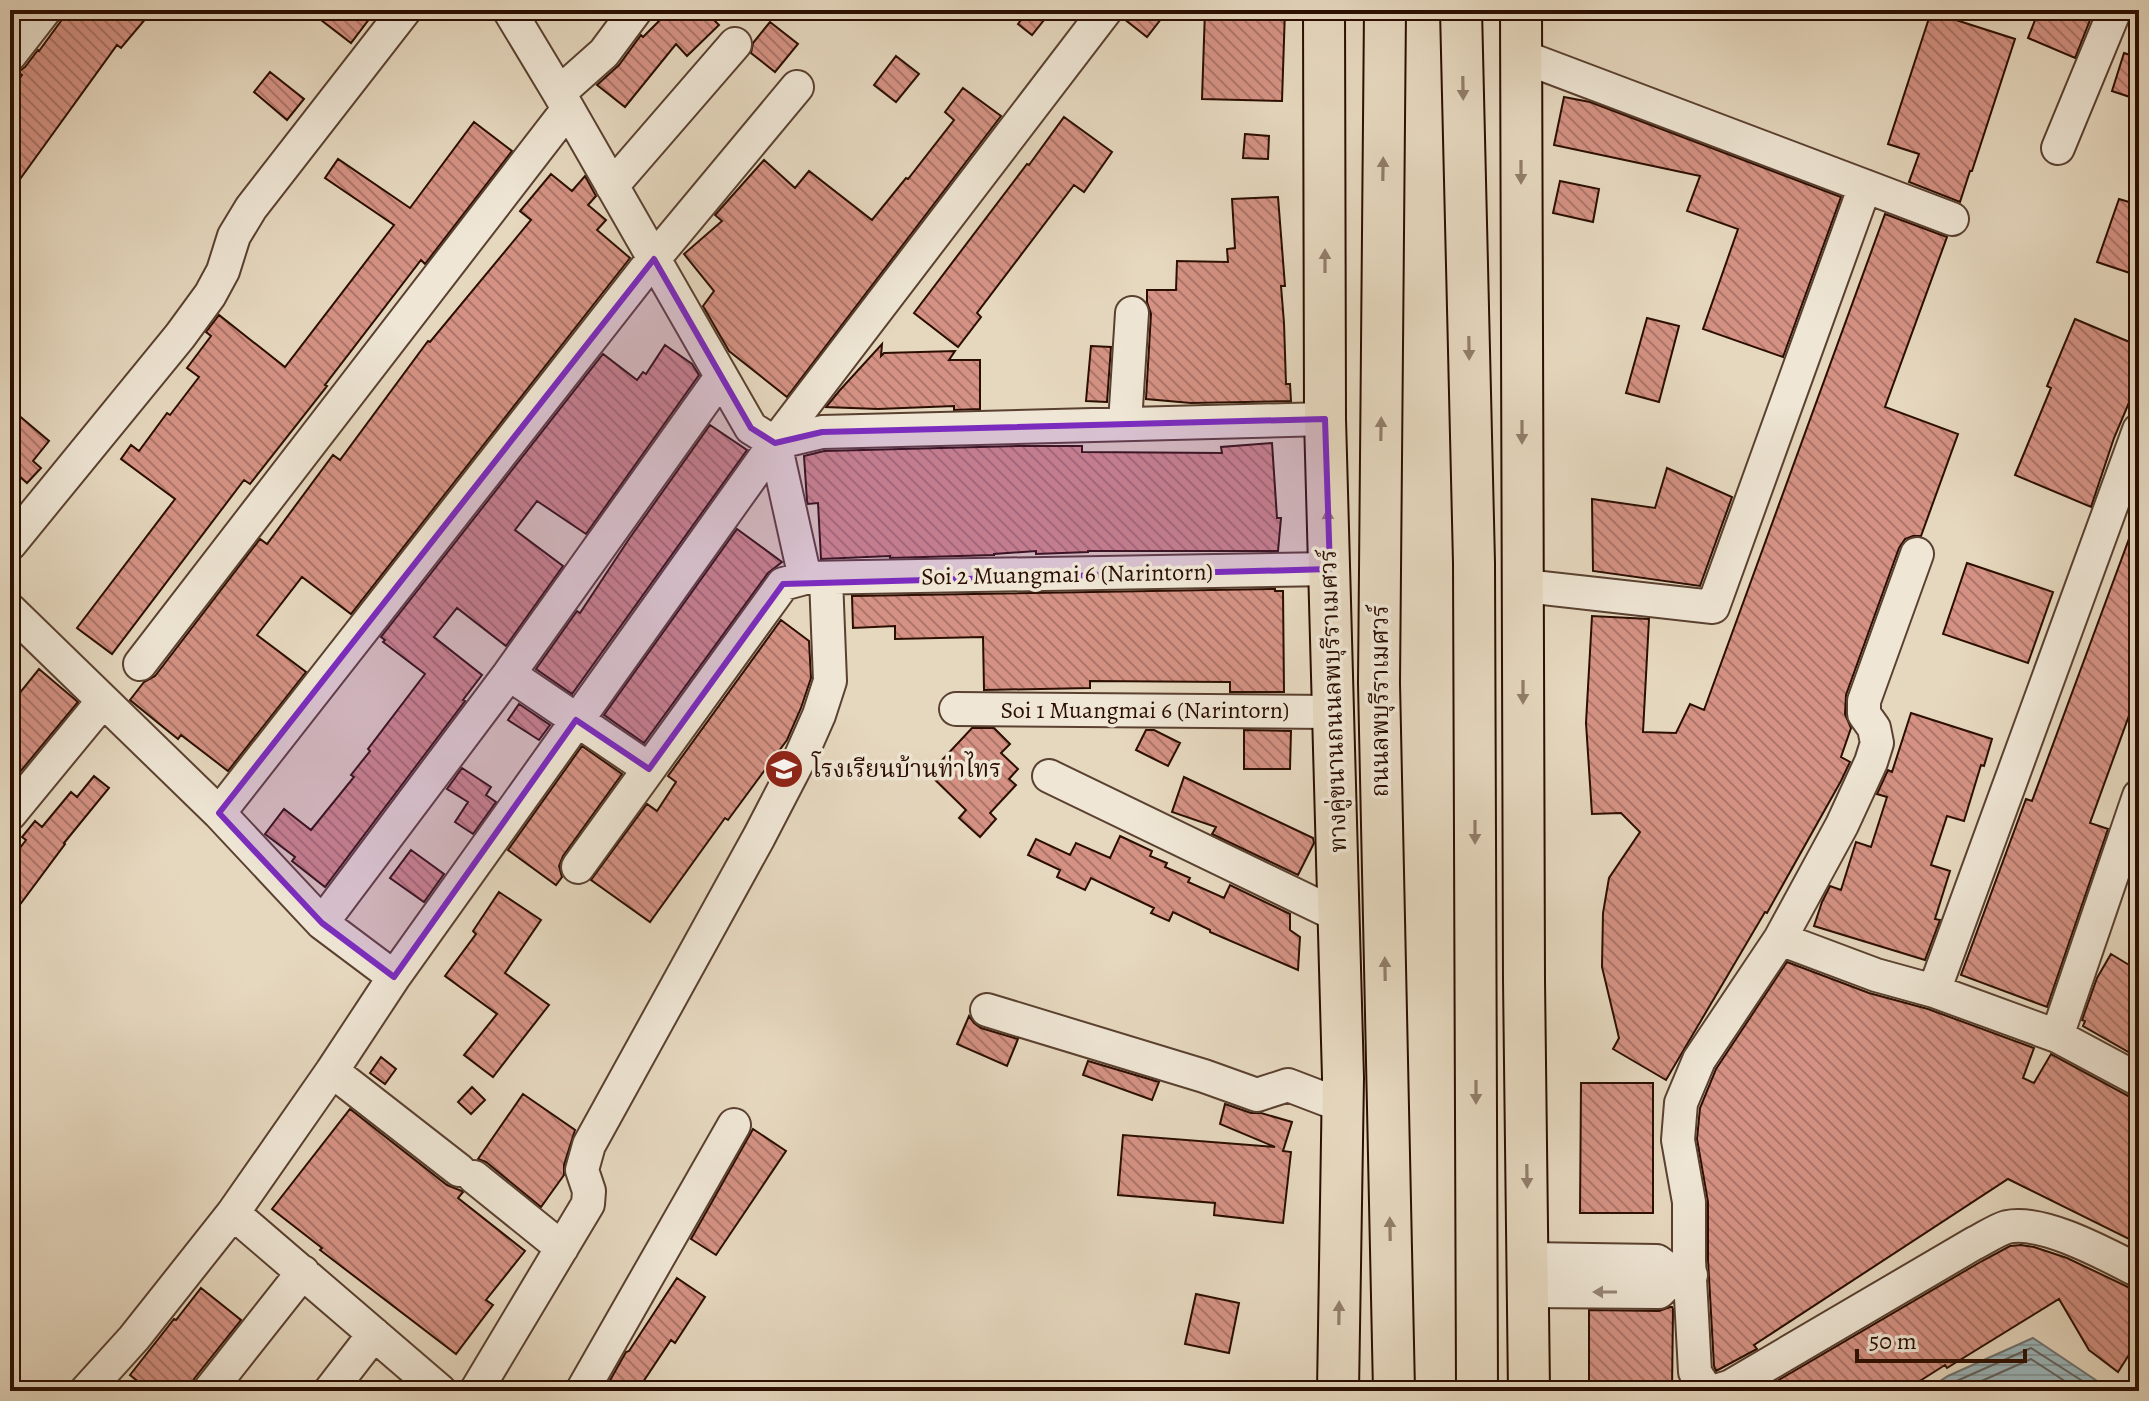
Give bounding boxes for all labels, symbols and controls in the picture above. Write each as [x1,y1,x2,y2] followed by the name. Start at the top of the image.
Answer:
[1457,76,1469,101] one-way arrow
[1377,156,1389,181] one-way arrow
[1515,160,1527,185] one-way arrow
[1319,248,1331,273] one-way arrow
[1463,336,1475,361] one-way arrow
[1375,416,1387,441] one-way arrow
[1516,420,1528,445] one-way arrow
[1322,508,1335,533] one-way arrow
[1312,549,1354,853] street label: ทางคู่ขนานถนนลพบุรีราเมศวร์
[921,555,1213,593] street label: Soi 2 Muangmai 6 (Narintorn)
[1364,604,1396,797] street label: ถนนลพบุรีราเมศวร์
[1517,680,1529,705] one-way arrow
[1001,694,1289,726] street label: Soi 1 Muangmai 6 (Narintorn)
[763,748,805,790] school or university icon: โรงเรียนบ้านท่าไทร
[811,751,1001,785] place label: โรงเรียนบ้านท่าไทร
[1469,820,1481,845] one-way arrow
[1379,956,1391,981] one-way arrow
[1470,1080,1482,1105] one-way arrow
[1521,1164,1533,1189] one-way arrow
[1384,1216,1397,1241] one-way arrow
[1592,1286,1617,1298] one-way arrow
[1333,1300,1346,1325] one-way arrow
[1857,1313,2025,1363] scale bar
[1869,1325,1917,1357] text: 50 m

